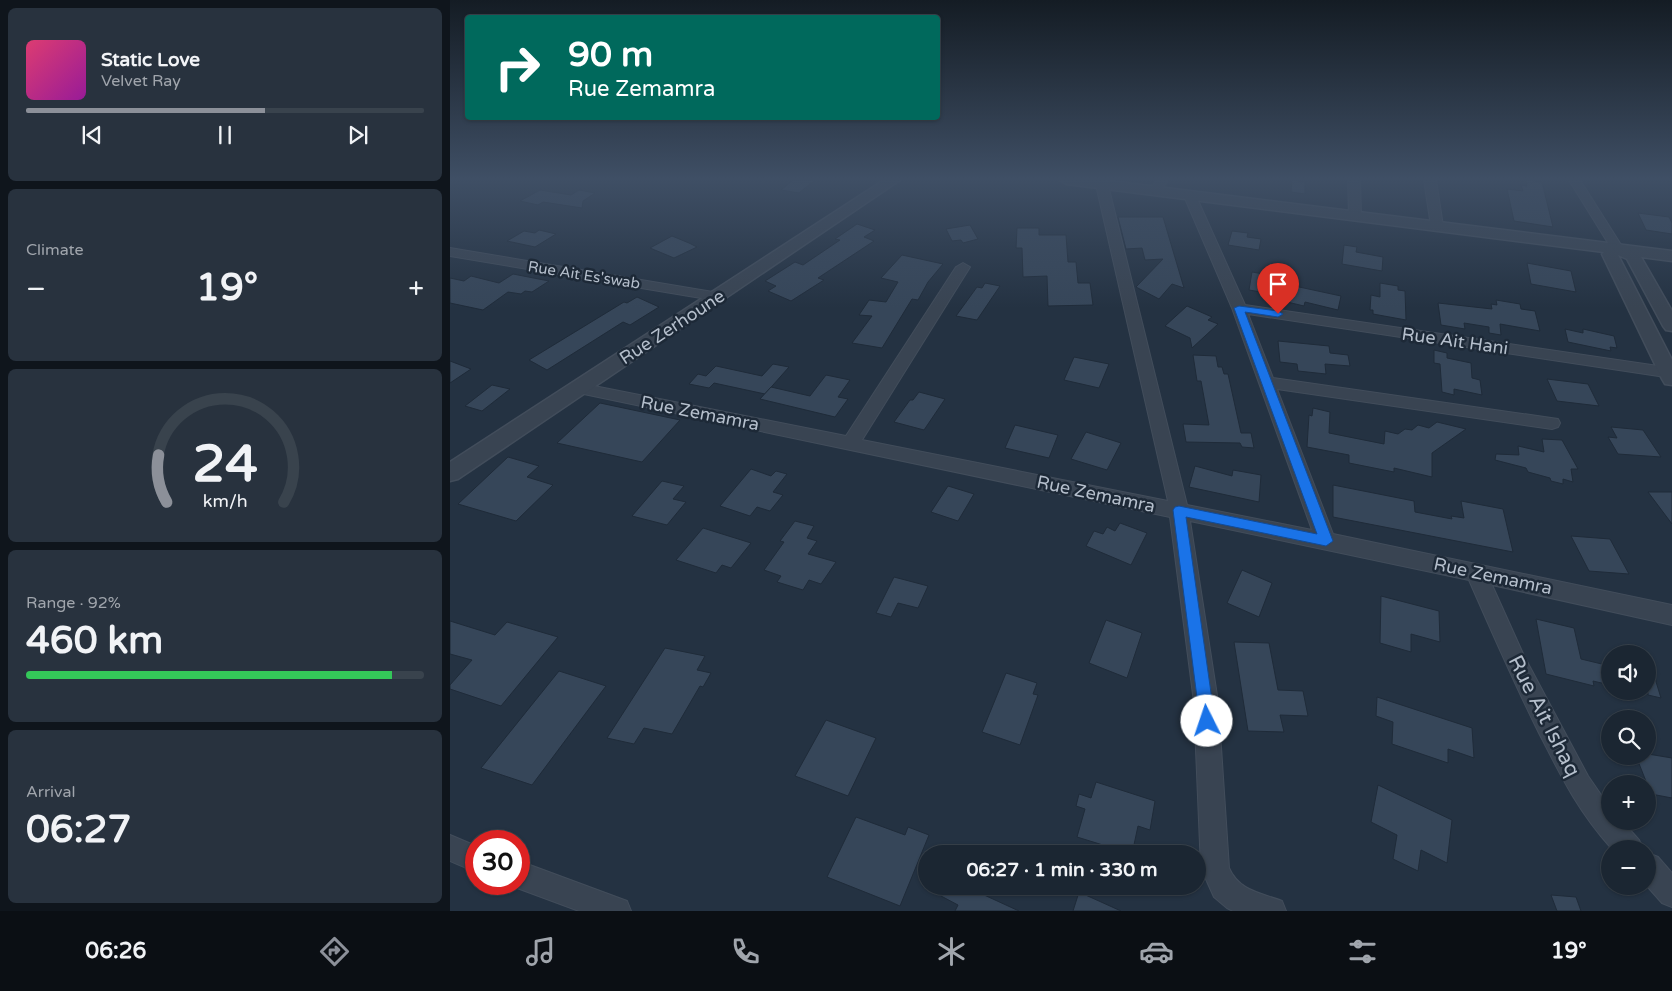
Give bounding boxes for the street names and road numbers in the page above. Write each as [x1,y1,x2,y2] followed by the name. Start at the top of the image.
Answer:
[527,257,641,293] street label: Rue Ait Es'swab
[615,285,729,369] street label: Rue Zerhoune
[1400,323,1510,359] street label: Rue Ait Hani
[639,391,761,435] street label: Rue Zemamra
[1035,471,1157,517] street label: Rue Zemamra
[1432,553,1554,599] street label: Rue Zemamra
[1503,651,1585,781] street label: Rue Ait Ishaq

